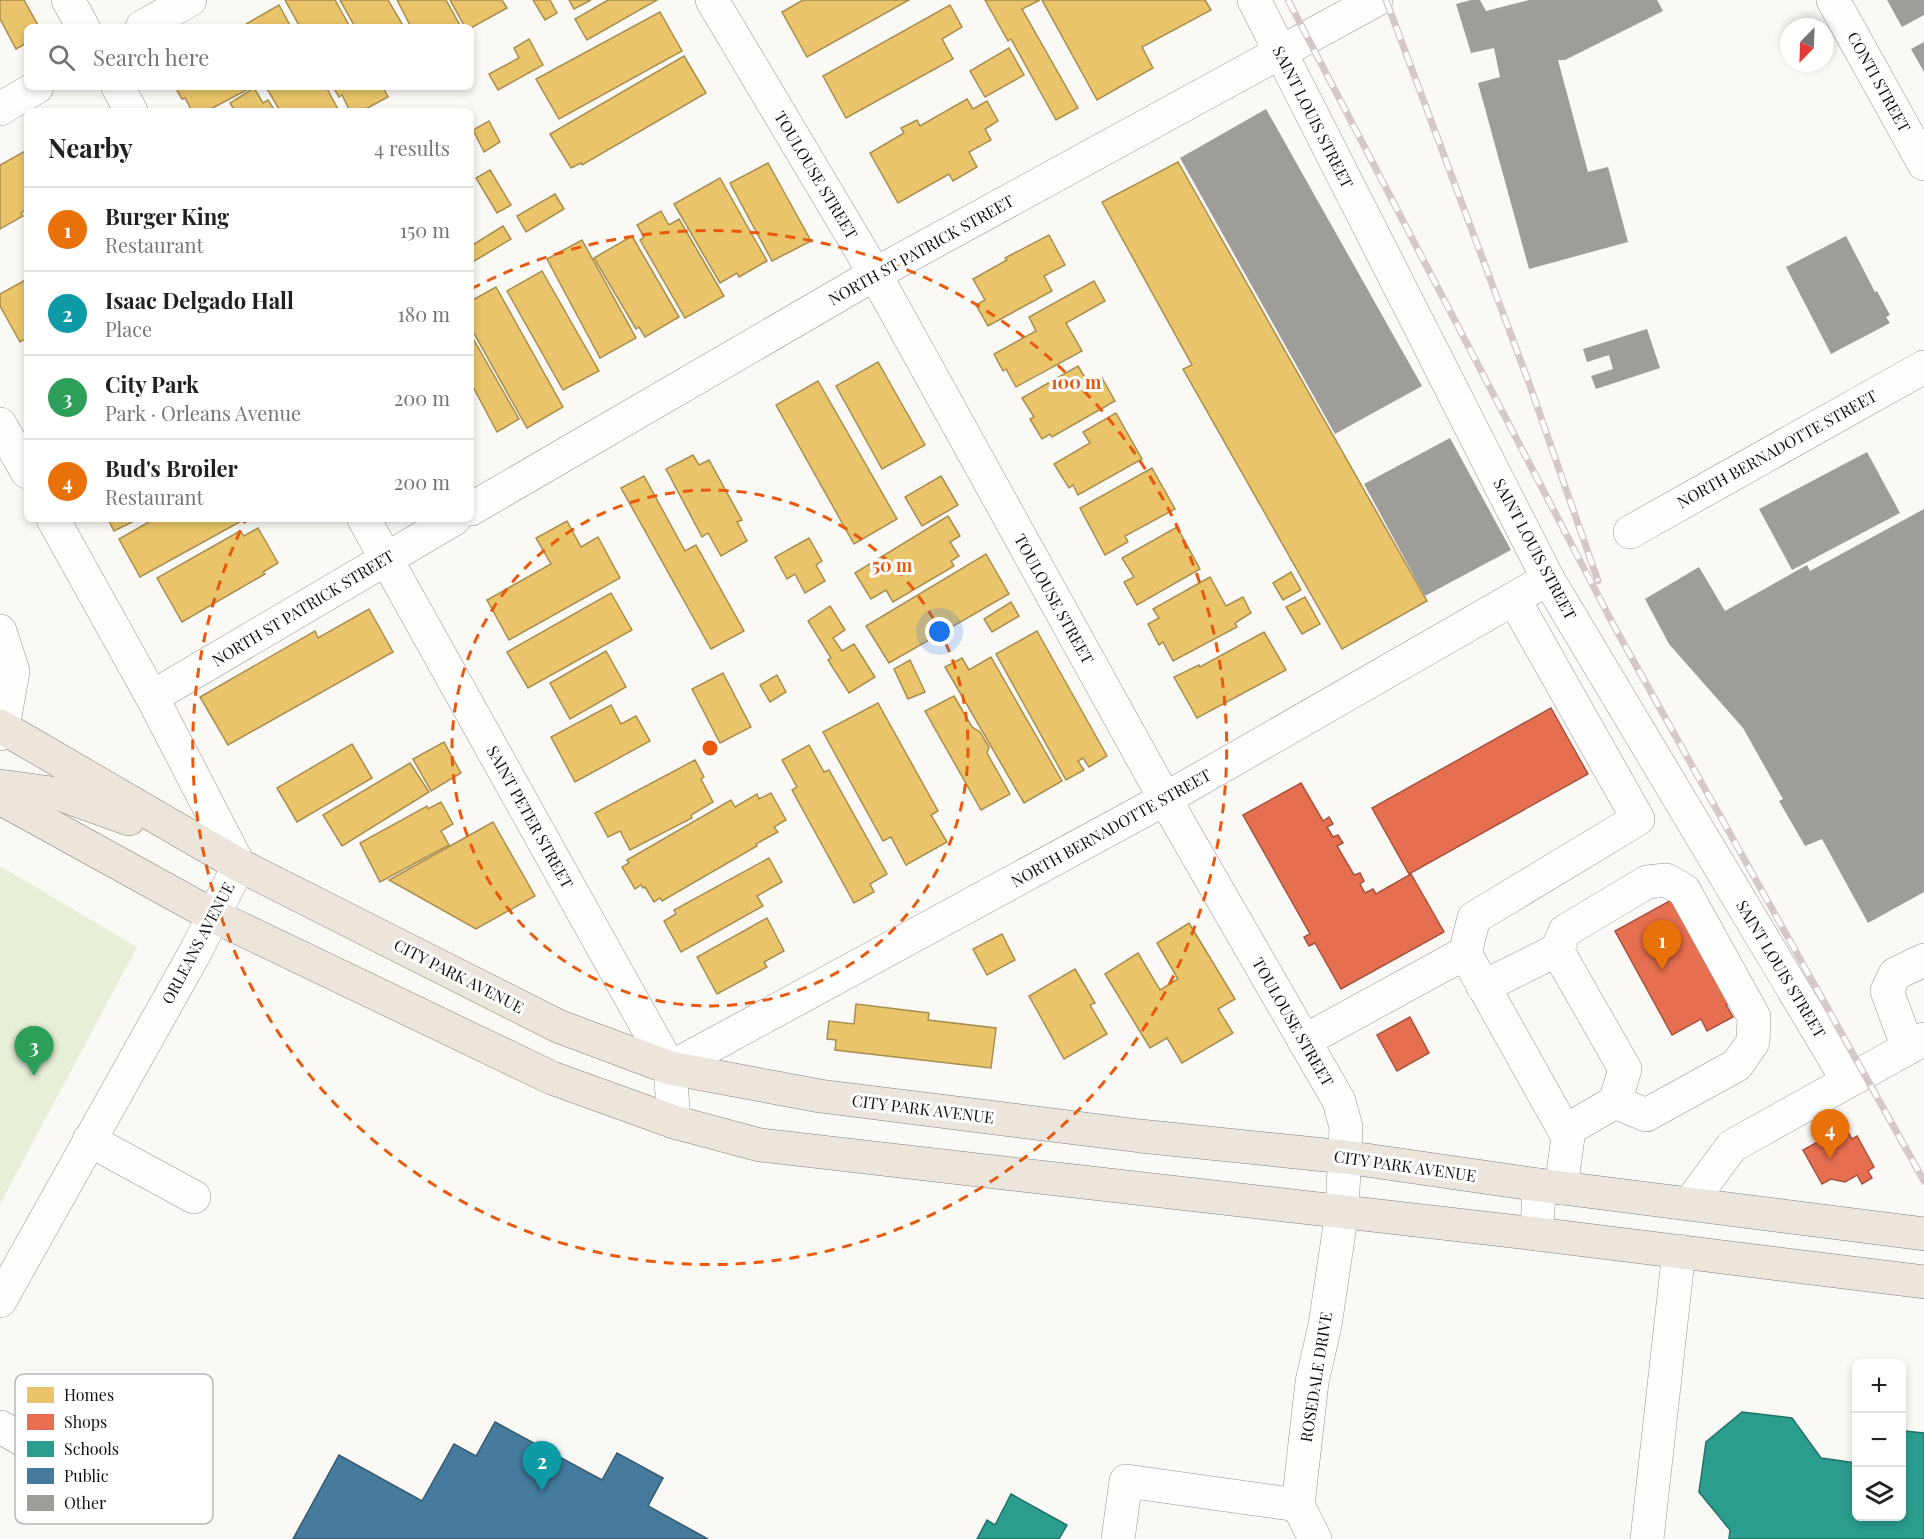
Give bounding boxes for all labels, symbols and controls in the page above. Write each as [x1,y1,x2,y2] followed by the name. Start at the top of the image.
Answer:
[1780,18,1834,72] north arrow
[24,24,474,90] search box
[1843,28,1916,136] street label: CONTI STREET
[45,41,78,74] icon: search
[93,42,209,72] text: Search here
[1268,42,1358,192] street label: SAINT LOUIS STREET
[770,107,863,243] street label: TOULOUSE STREET
[48,130,133,165] text: Nearby
[374,134,450,161] text: 4 results
[824,190,1017,309] street label: NORTH ST PATRICK STREET
[105,201,229,231] text: Burger King
[64,216,71,243] text: 1
[400,216,450,243] text: 150 m
[105,231,204,258] text: Restaurant
[105,285,294,315] text: Isaac Delgado Hall
[62,300,73,327] text: 2
[397,300,450,327] text: 180 m
[105,315,152,342] text: Place
[105,369,199,399] text: City Park
[1051,370,1102,394] text: 100 m
[63,384,72,411] text: 3
[394,384,450,411] text: 200 m
[1673,385,1881,512] street label: NORTH BERNADOTTE STREET
[105,399,301,426] text: Park · Orleans Avenue
[105,453,238,483] text: Bud's Broiler
[62,468,73,495] text: 4
[394,468,450,495] text: 200 m
[1489,474,1582,623] street label: SAINT LOUIS STREET
[105,483,204,510] text: Restaurant
[1010,530,1099,667] street label: TOULOUSE STREET
[208,545,398,670] street label: NORTH ST PATRICK STREET
[872,553,913,577] text: 50 m
[925,617,954,646] your location
[700,738,720,758] centre of rings
[482,742,578,892] street label: SAINT PETER STREET
[1007,764,1215,891] street label: NORTH BERNADOTTE STREET
[156,878,239,1007] street label: ORLEANS AVENUE
[1732,896,1831,1042] street label: SAINT LOUIS STREET
[1642,920,1682,970] pin: 1
[391,934,528,1017] street label: CITY PARK AVENUE
[1248,954,1339,1090] street label: TOULOUSE STREET
[15,1026,54,1076] pin: 3
[851,1089,995,1128] street label: CITY PARK AVENUE
[1810,1110,1850,1159] pin: 4
[1333,1145,1477,1186] street label: CITY PARK AVENUE
[1295,1310,1336,1444] street label: ROSEDALE DRIVE
[1852,1359,1906,1521] map controls
[1852,1359,1906,1413] button: +
[15,1374,213,1524] legend
[64,1384,114,1405] text: Homes
[64,1411,107,1432] text: Shops
[1852,1413,1906,1467] button: −
[64,1438,119,1459] text: Schools
[522,1442,562,1491] pin: 2
[64,1465,109,1486] text: Public
[1852,1467,1906,1521] button: layers
[64,1492,106,1513] text: Other

